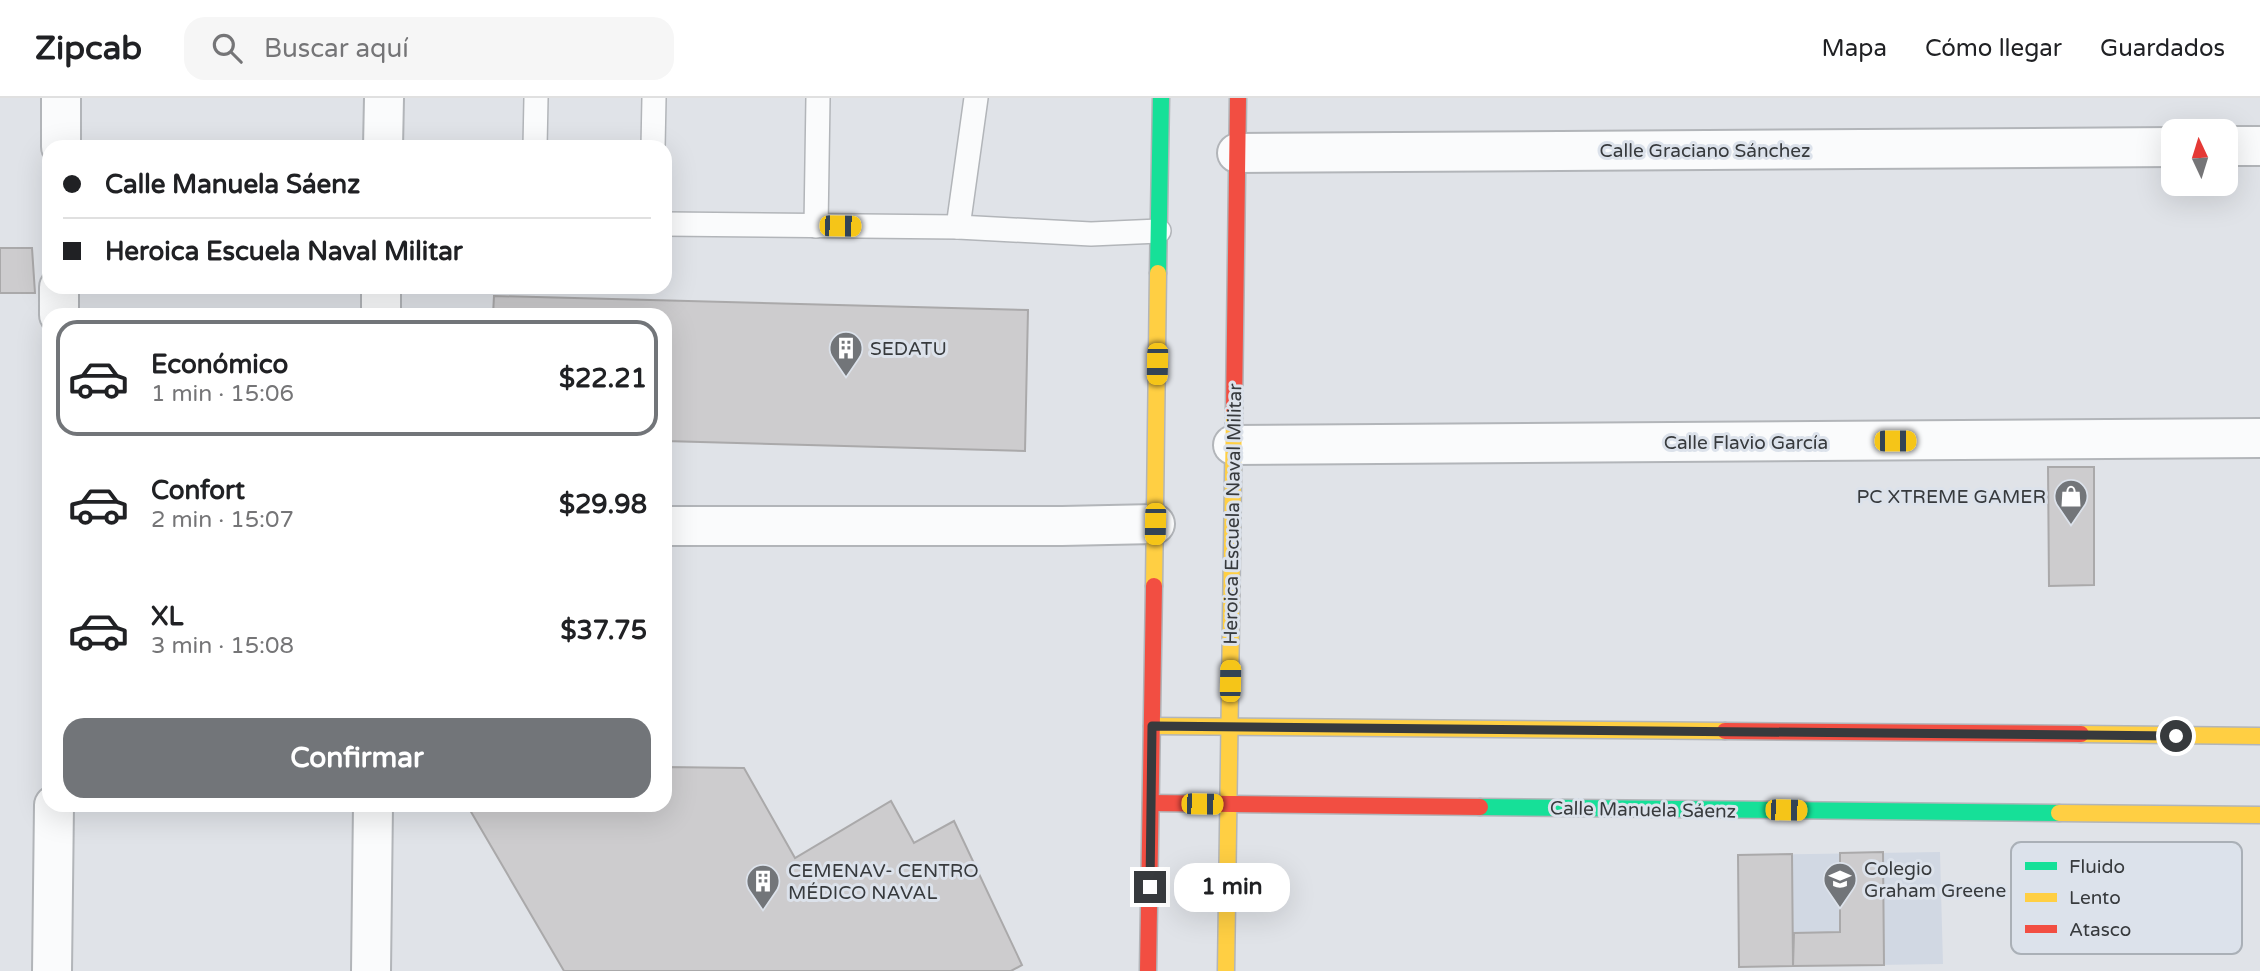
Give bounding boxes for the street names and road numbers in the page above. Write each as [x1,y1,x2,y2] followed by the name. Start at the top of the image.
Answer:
[1600,140,1810,162] street label: Calle Graciano Sánchez
[1220,382,1246,645] street label: Heroica Escuela Naval Militar
[1664,432,1828,454] street label: Calle Flavio García
[1550,797,1736,823] street label: Calle Manuela Sáenz

